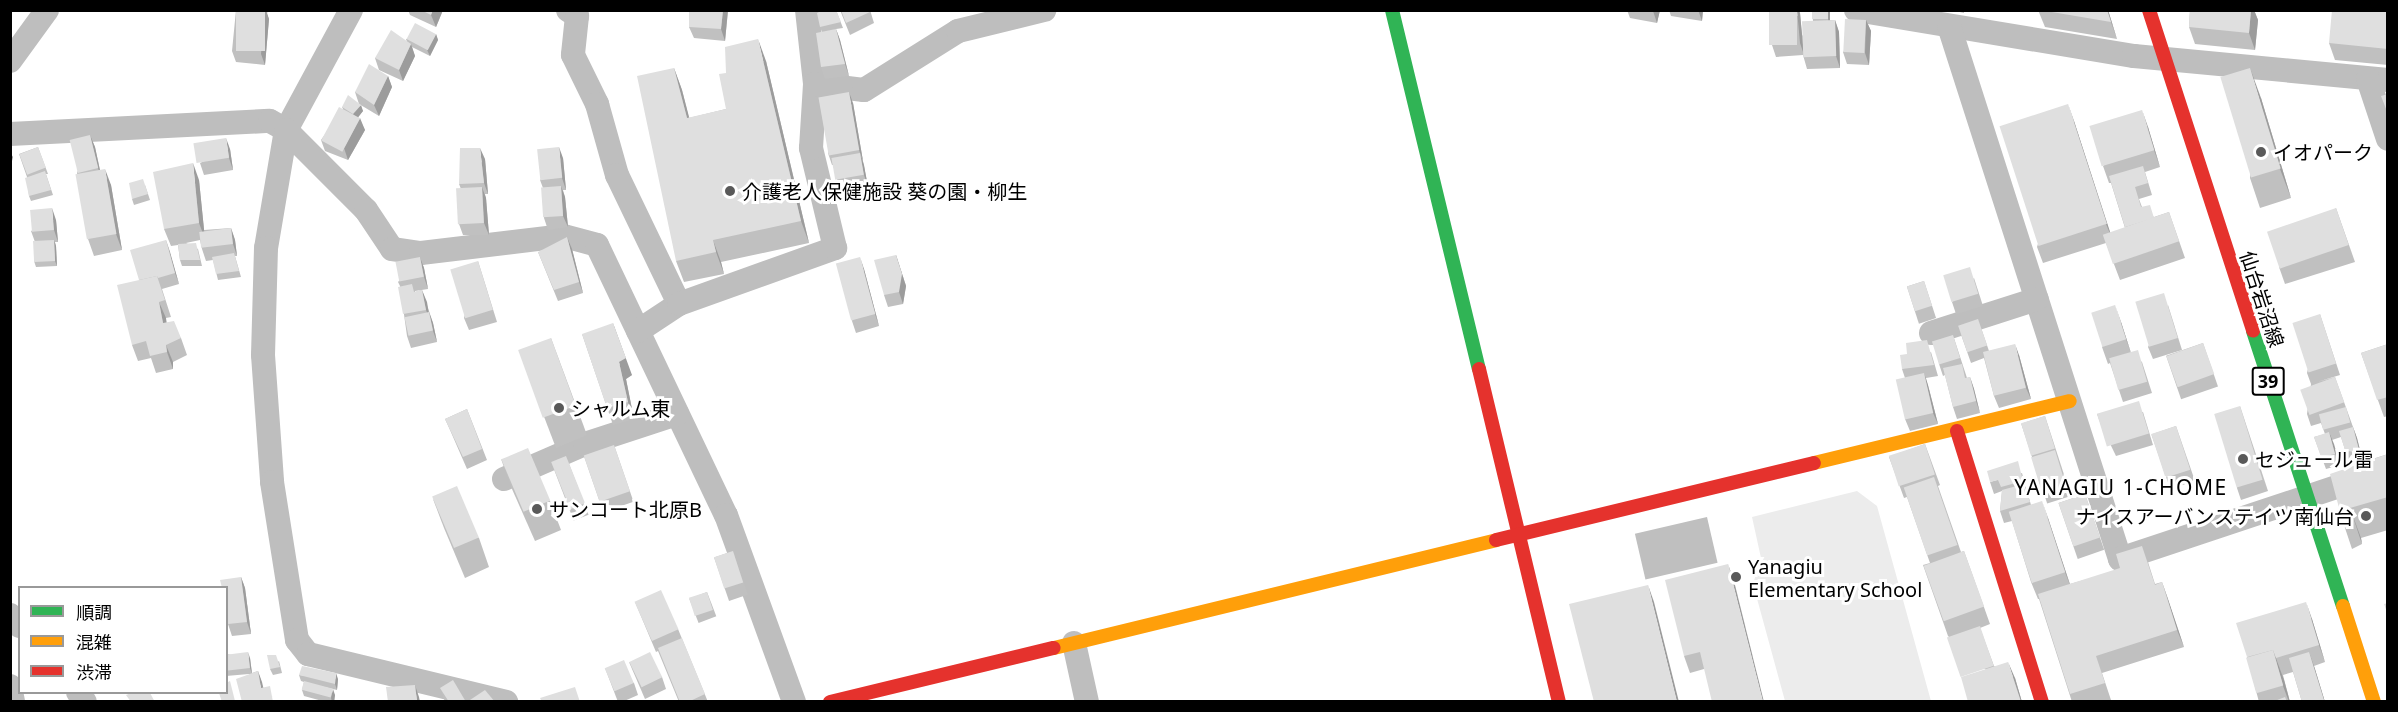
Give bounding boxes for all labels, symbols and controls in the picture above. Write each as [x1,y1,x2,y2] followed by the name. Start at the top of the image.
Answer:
[2273,140,2373,164] place label: イオパーク
[2254,145,2268,159] marker: イオパーク
[742,179,1027,203] place label: 介護老人保健施設 葵の園・柳生
[723,184,737,198] marker: 介護老人保健施設 葵の園・柳生
[2235,248,2289,350] street label: 仙台岩沼線
[2252,366,2284,396] road number: 39
[571,396,671,420] place label: シャルム東
[552,401,566,415] marker: シャルム東
[2255,447,2375,471] place label: セジュール雷
[2236,452,2250,466] marker: セジュール雷
[2014,474,2228,500] district label: YANAGIU 1-CHOME
[549,497,702,521] place label: サンコート北原B
[530,502,544,516] marker: サンコート北原B
[2075,504,2354,528] place label: ナイスアーバンステイツ南仙台
[2359,509,2373,523] marker: ナイスアーバンステイツ南仙台
[1748,554,1922,601] place label: Yanagiu Elementary School
[1729,570,1743,584] marker: Yanagiu Elementary School
[18,586,228,694] legend
[76,600,112,624] text: 順調
[76,630,112,654] text: 混雑
[76,660,112,684] text: 渋滞

